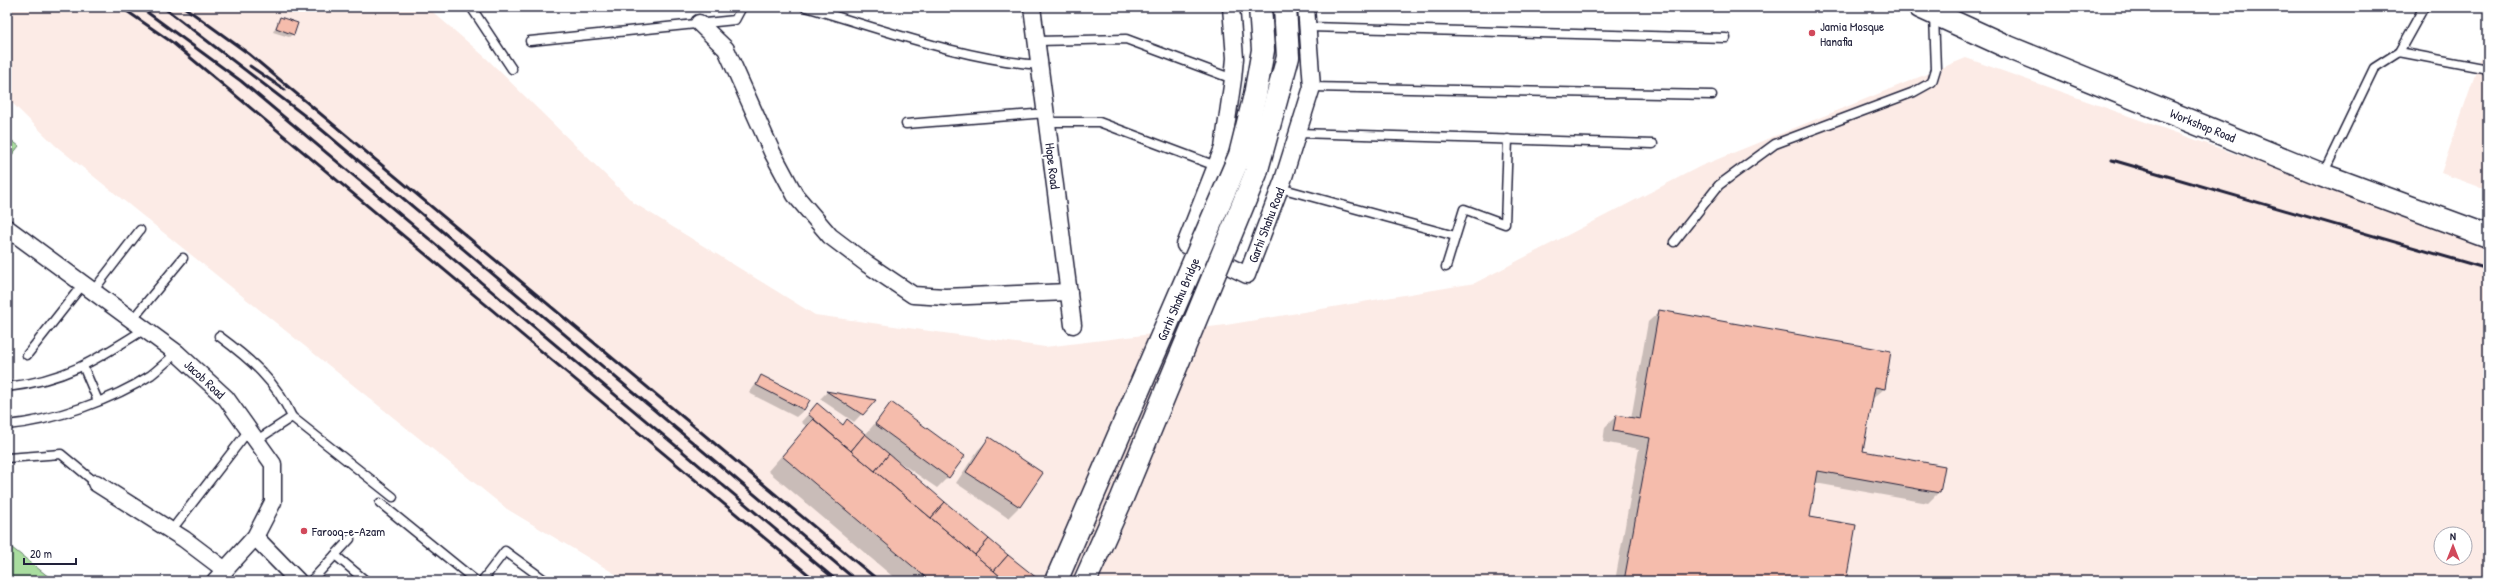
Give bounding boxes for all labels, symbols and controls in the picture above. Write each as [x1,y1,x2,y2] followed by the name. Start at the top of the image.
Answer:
[1820,17,1884,50] place label: Jamia Mosque Hanafia
[1807,28,1817,38] marker: Jamia Mosque Hanafia
[2168,104,2238,146] street label: Workshop Road
[1041,142,1065,190] street label: Hope Road
[1243,185,1289,265] street label: Garhi Shahu Road
[1152,255,1204,343] street label: Garhi Shahu Bridge
[181,355,229,403] street label: Jacob Road
[311,522,385,540] place label: Farooq-e-Azam
[299,526,309,536] marker: Farooq-e-Azam
[2433,526,2473,566] north arrow
[2450,529,2456,543] text: N
[24,540,76,566] scale bar
[30,545,52,562] text: 20 m

